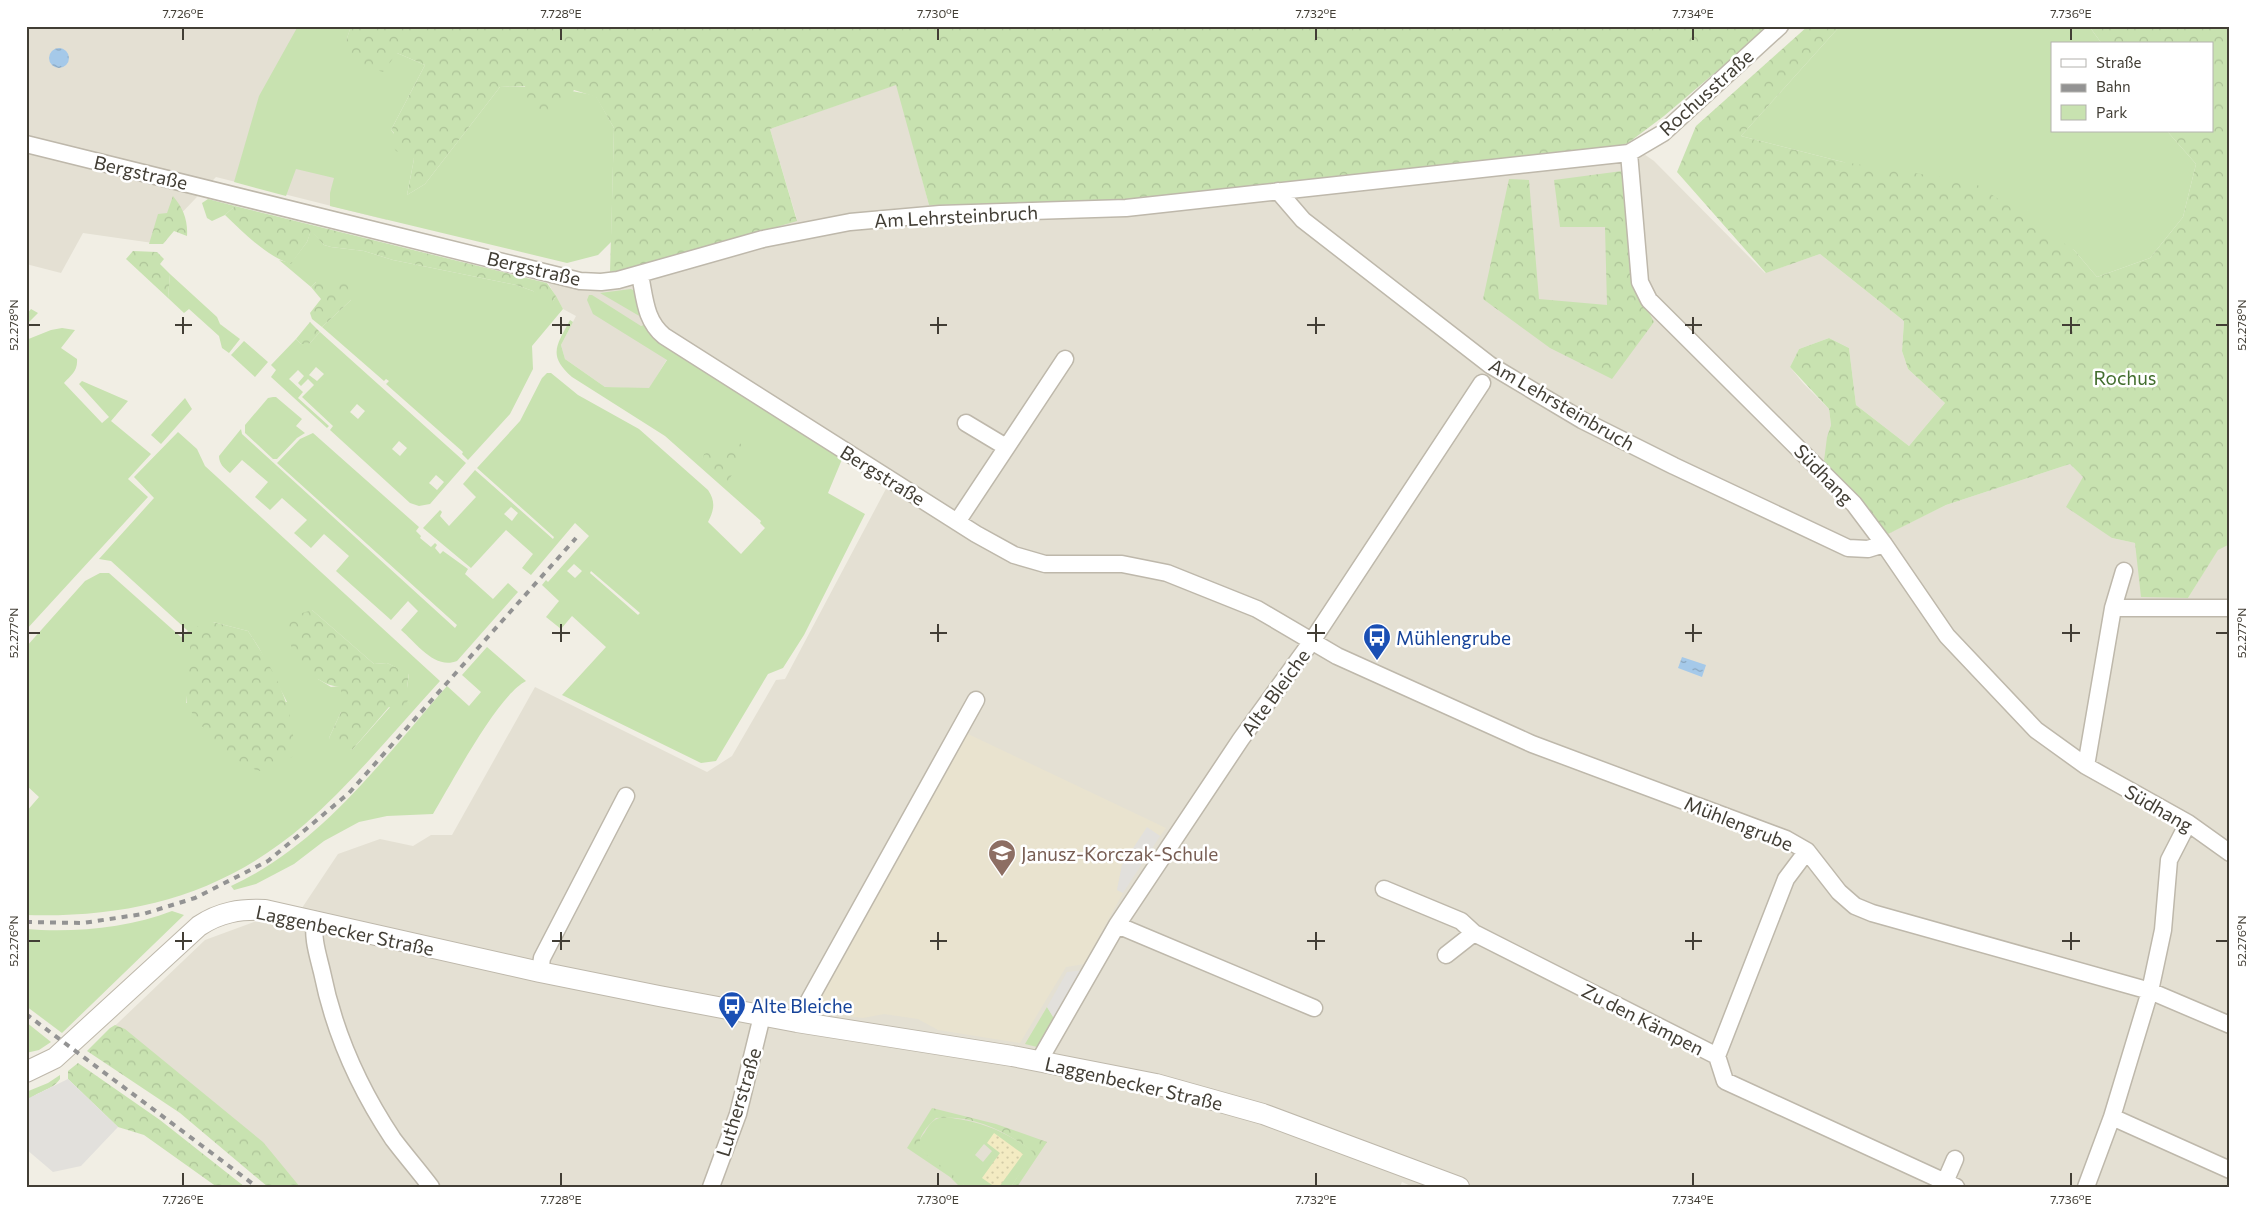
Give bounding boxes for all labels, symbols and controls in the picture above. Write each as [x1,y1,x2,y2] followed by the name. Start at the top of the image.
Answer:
[162,6,204,20] text: 7.726°E
[540,6,582,20] text: 7.728°E
[917,6,959,20] text: 7.730°E
[1296,6,1336,20] text: 7.732°E
[1672,6,1714,20] text: 7.734°E
[2050,6,2092,20] text: 7.736°E
[2051,42,2214,132] legend
[1654,44,1758,140] street label: Rochusstraße
[2096,53,2142,71] text: Straße
[2096,77,2131,95] text: Bahn
[2096,103,2127,121] text: Park
[92,150,190,194] street label: Bergstraße
[873,200,1039,232] street label: Am Lehrsteinbruch
[485,246,583,290] street label: Bergstraße
[6,299,20,351] text: 52.278°N
[2234,299,2248,351] text: 52.278°N
[1485,353,1639,455] street label: Am Lehrsteinbruch
[2094,366,2157,389] park label: Rochus
[1790,439,1858,509] street label: Südhang
[836,440,930,510] street label: Bergstraße
[6,608,20,658] text: 52.277°N
[2234,608,2248,658] text: 52.277°N
[1362,622,1392,661] bus stop icon: Mühlengrube
[1396,626,1511,649] place label: Mühlengrube
[1236,644,1314,740] street label: Alte Bleiche
[2121,779,2197,837] street label: Südhang
[1681,791,1797,855] street label: Mühlengrube
[987,838,1017,877] school or university icon: Janusz-Korczak-Schule
[1021,842,1218,865] place label: Janusz-Korczak-Schule
[254,900,436,960] street label: Laggenbecker Straße
[6,915,20,967] text: 52.276°N
[2234,915,2248,967] text: 52.276°N
[1578,978,1708,1060] street label: Zu den Kämpen
[717,990,747,1029] bus stop icon: Alte Bleiche
[751,994,853,1017] place label: Alte Bleiche
[711,1045,765,1159] street label: Lutherstraße
[1043,1051,1225,1115] street label: Laggenbecker Straße
[162,1192,204,1206] text: 7.726°E
[540,1192,582,1206] text: 7.728°E
[917,1192,959,1206] text: 7.730°E
[1296,1192,1336,1206] text: 7.732°E
[1672,1192,1714,1206] text: 7.734°E
[2050,1192,2092,1206] text: 7.736°E

